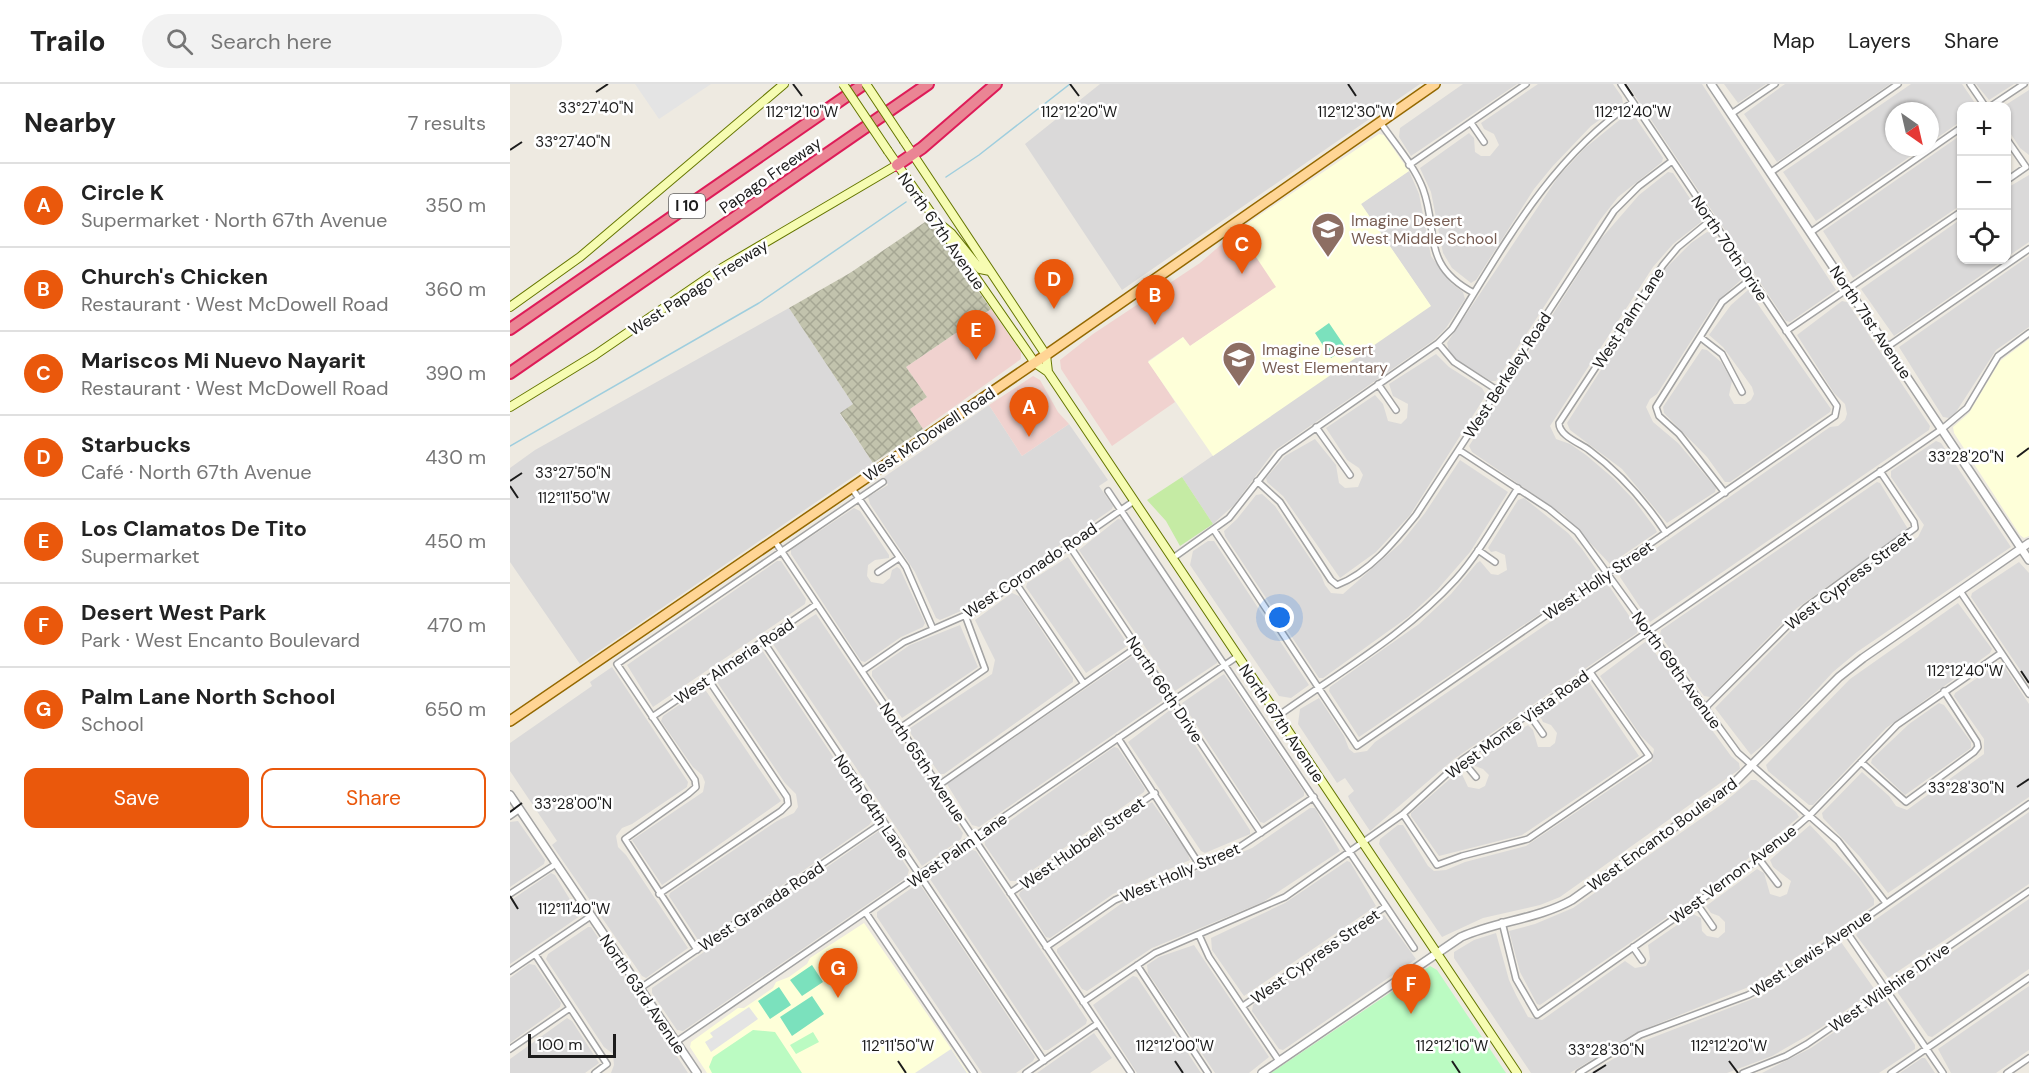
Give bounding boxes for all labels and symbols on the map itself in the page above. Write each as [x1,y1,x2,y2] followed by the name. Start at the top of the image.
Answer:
[558,98,634,118] text: 33°27'40"N
[766,102,839,122] text: 112°12'10"W
[1041,102,1118,122] text: 112°12'20"W
[1318,102,1395,122] text: 112°12'30"W
[1595,102,1672,122] text: 112°12'40"W
[1885,102,1939,156] north arrow
[535,132,611,152] text: 33°27'40"N
[715,132,826,218] street label: Papago Freeway
[893,169,990,294] street label: North 67th Avenue
[1686,191,1773,305] street label: North 70th Drive
[669,194,705,218] road number: I 10
[1351,210,1497,249] place label: Imagine Desert West Middle School
[1310,211,1346,258] school or university icon: Imagine Desert West Middle School
[1222,224,1262,274] pin: C
[625,234,772,340] street label: West Papago Freeway
[1034,260,1074,309] pin: D
[1825,262,1916,383] street label: North 71st Avenue
[1588,263,1669,373] street label: West Palm Lane
[1136,276,1174,325] pin: B
[1459,308,1556,442] street label: West Berkeley Road
[956,310,996,360] pin: E
[1262,339,1388,378] place label: Imagine Desert West Elementary
[1221,340,1257,387] school or university icon: Imagine Desert West Elementary
[859,383,999,486] street label: West McDowell Road
[1010,388,1048,437] pin: A
[1928,447,2004,467] text: 33°28'20"N
[535,463,611,483] text: 33°27'50"N
[538,488,611,508] text: 112°11'50"W
[959,518,1101,623] street label: West Coronado Road
[1781,526,1916,635] street label: West Cypress Street
[1539,536,1657,625] street label: West Holly Street
[1265,603,1294,632] your location
[1627,607,1726,733] street label: North 69th Avenue
[671,614,798,709] street label: West Almeria Road
[1121,632,1208,747] street label: North 66th Drive
[1234,660,1329,787] street label: North 67th Avenue
[1927,661,2004,681] text: 112°12'40"W
[1441,665,1593,784] street label: West Monte Vista Road
[875,698,970,826] street label: North 65th Avenue
[829,750,914,862] street label: North 64th Lane
[1583,773,1741,896] street label: West Encanto Boulevard
[1928,778,2004,798] text: 33°28'30"N
[1016,792,1149,894] street label: West Hubbell Street
[534,794,612,814] text: 33°28'00"N
[903,808,1011,893] street label: West Palm Lane
[1666,820,1801,929] street label: West Vernon Avenue
[1117,838,1243,907] street label: West Holly Street
[695,857,828,956] street label: West Granada Road
[538,899,611,919] text: 112°11'40"W
[1247,904,1384,1009] street label: West Cypress Street
[1747,905,1876,1002] street label: West Lewis Avenue
[595,930,690,1058] street label: North 63rd Avenue
[1825,938,1954,1037] street label: West Wilshire Drive
[818,948,858,998] pin: G
[1392,964,1430,1014] pin: F
[528,1031,616,1058] scale bar
[862,1036,935,1056] text: 112°11'50"W
[1136,1036,1215,1056] text: 112°12'00"W
[1416,1036,1489,1056] text: 112°12'10"W
[1691,1036,1768,1056] text: 112°12'20"W
[1568,1040,1644,1060] text: 33°28'30"N

